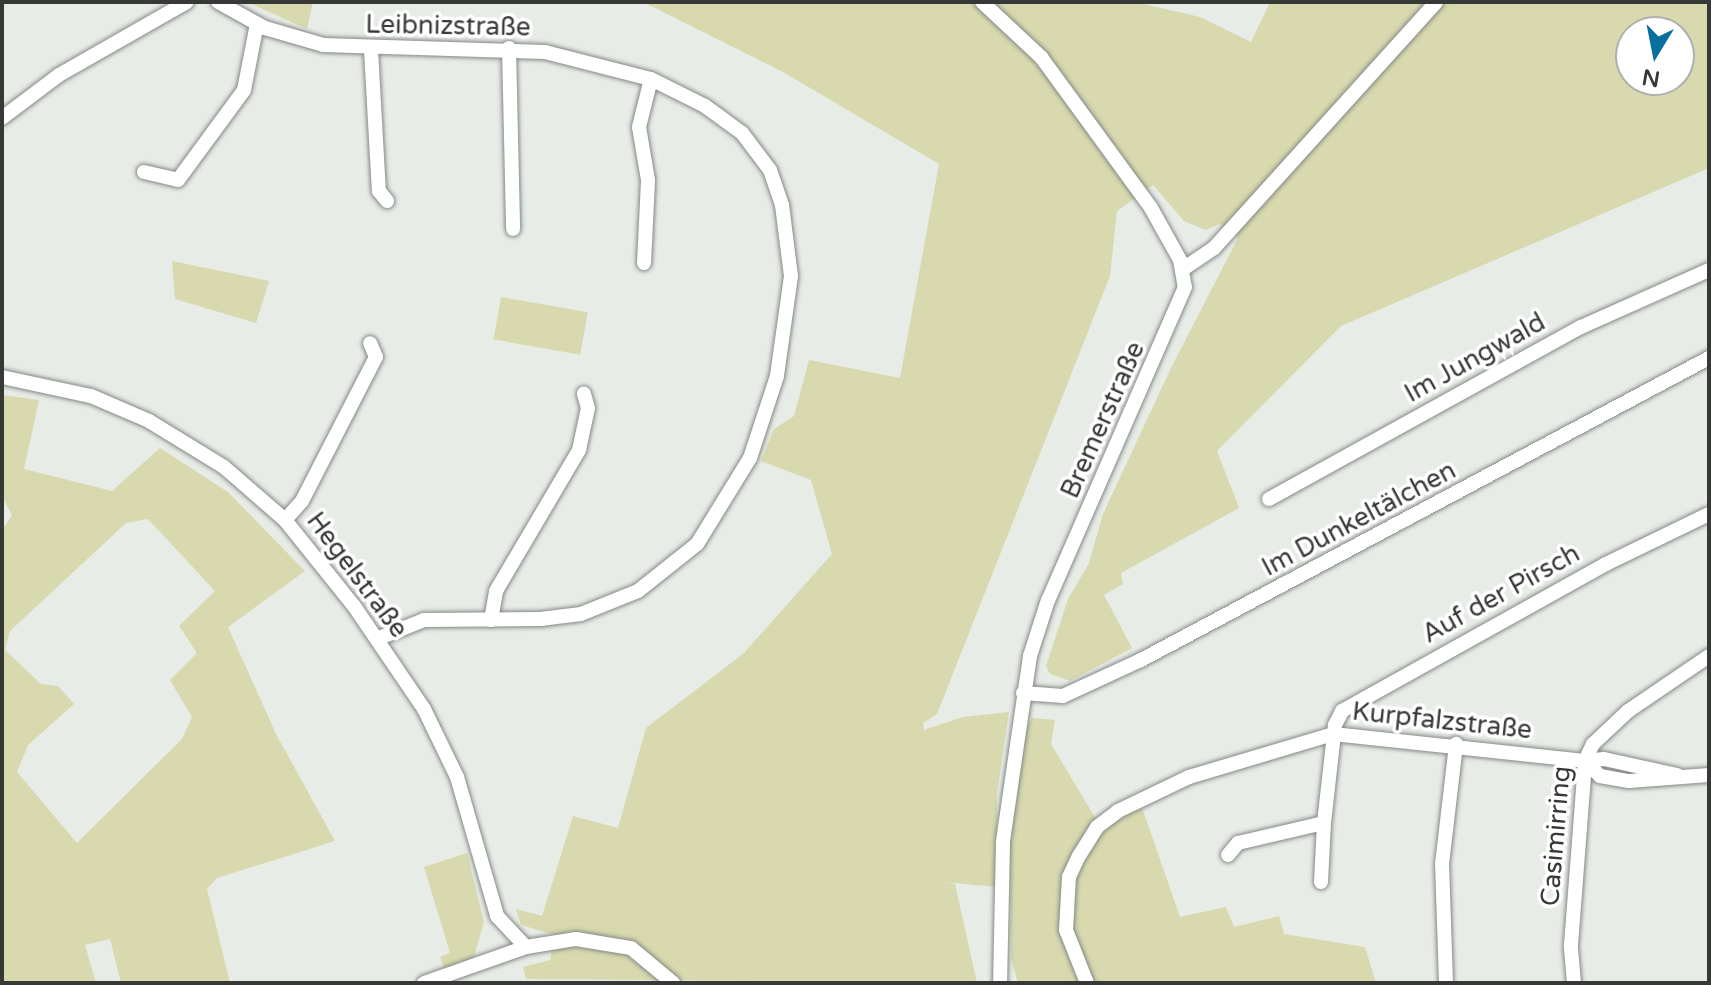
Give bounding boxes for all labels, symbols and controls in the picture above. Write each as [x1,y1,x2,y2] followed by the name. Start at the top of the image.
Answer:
[365,9,531,43] street label: Leibnizstraße
[1615,16,1695,96] north arrow
[1640,63,1662,92] text: N
[1399,307,1551,409] street label: Im Jungwald
[1055,337,1151,503] street label: Bremerstraße
[1257,455,1461,583] street label: Im Dunkeltälchen
[300,506,414,644] street label: Hegelstraße
[1417,538,1585,650] street label: Auf der Pirsch
[1351,696,1533,746] street label: Kurpfalzstraße
[1534,765,1578,907] street label: Casimirring

